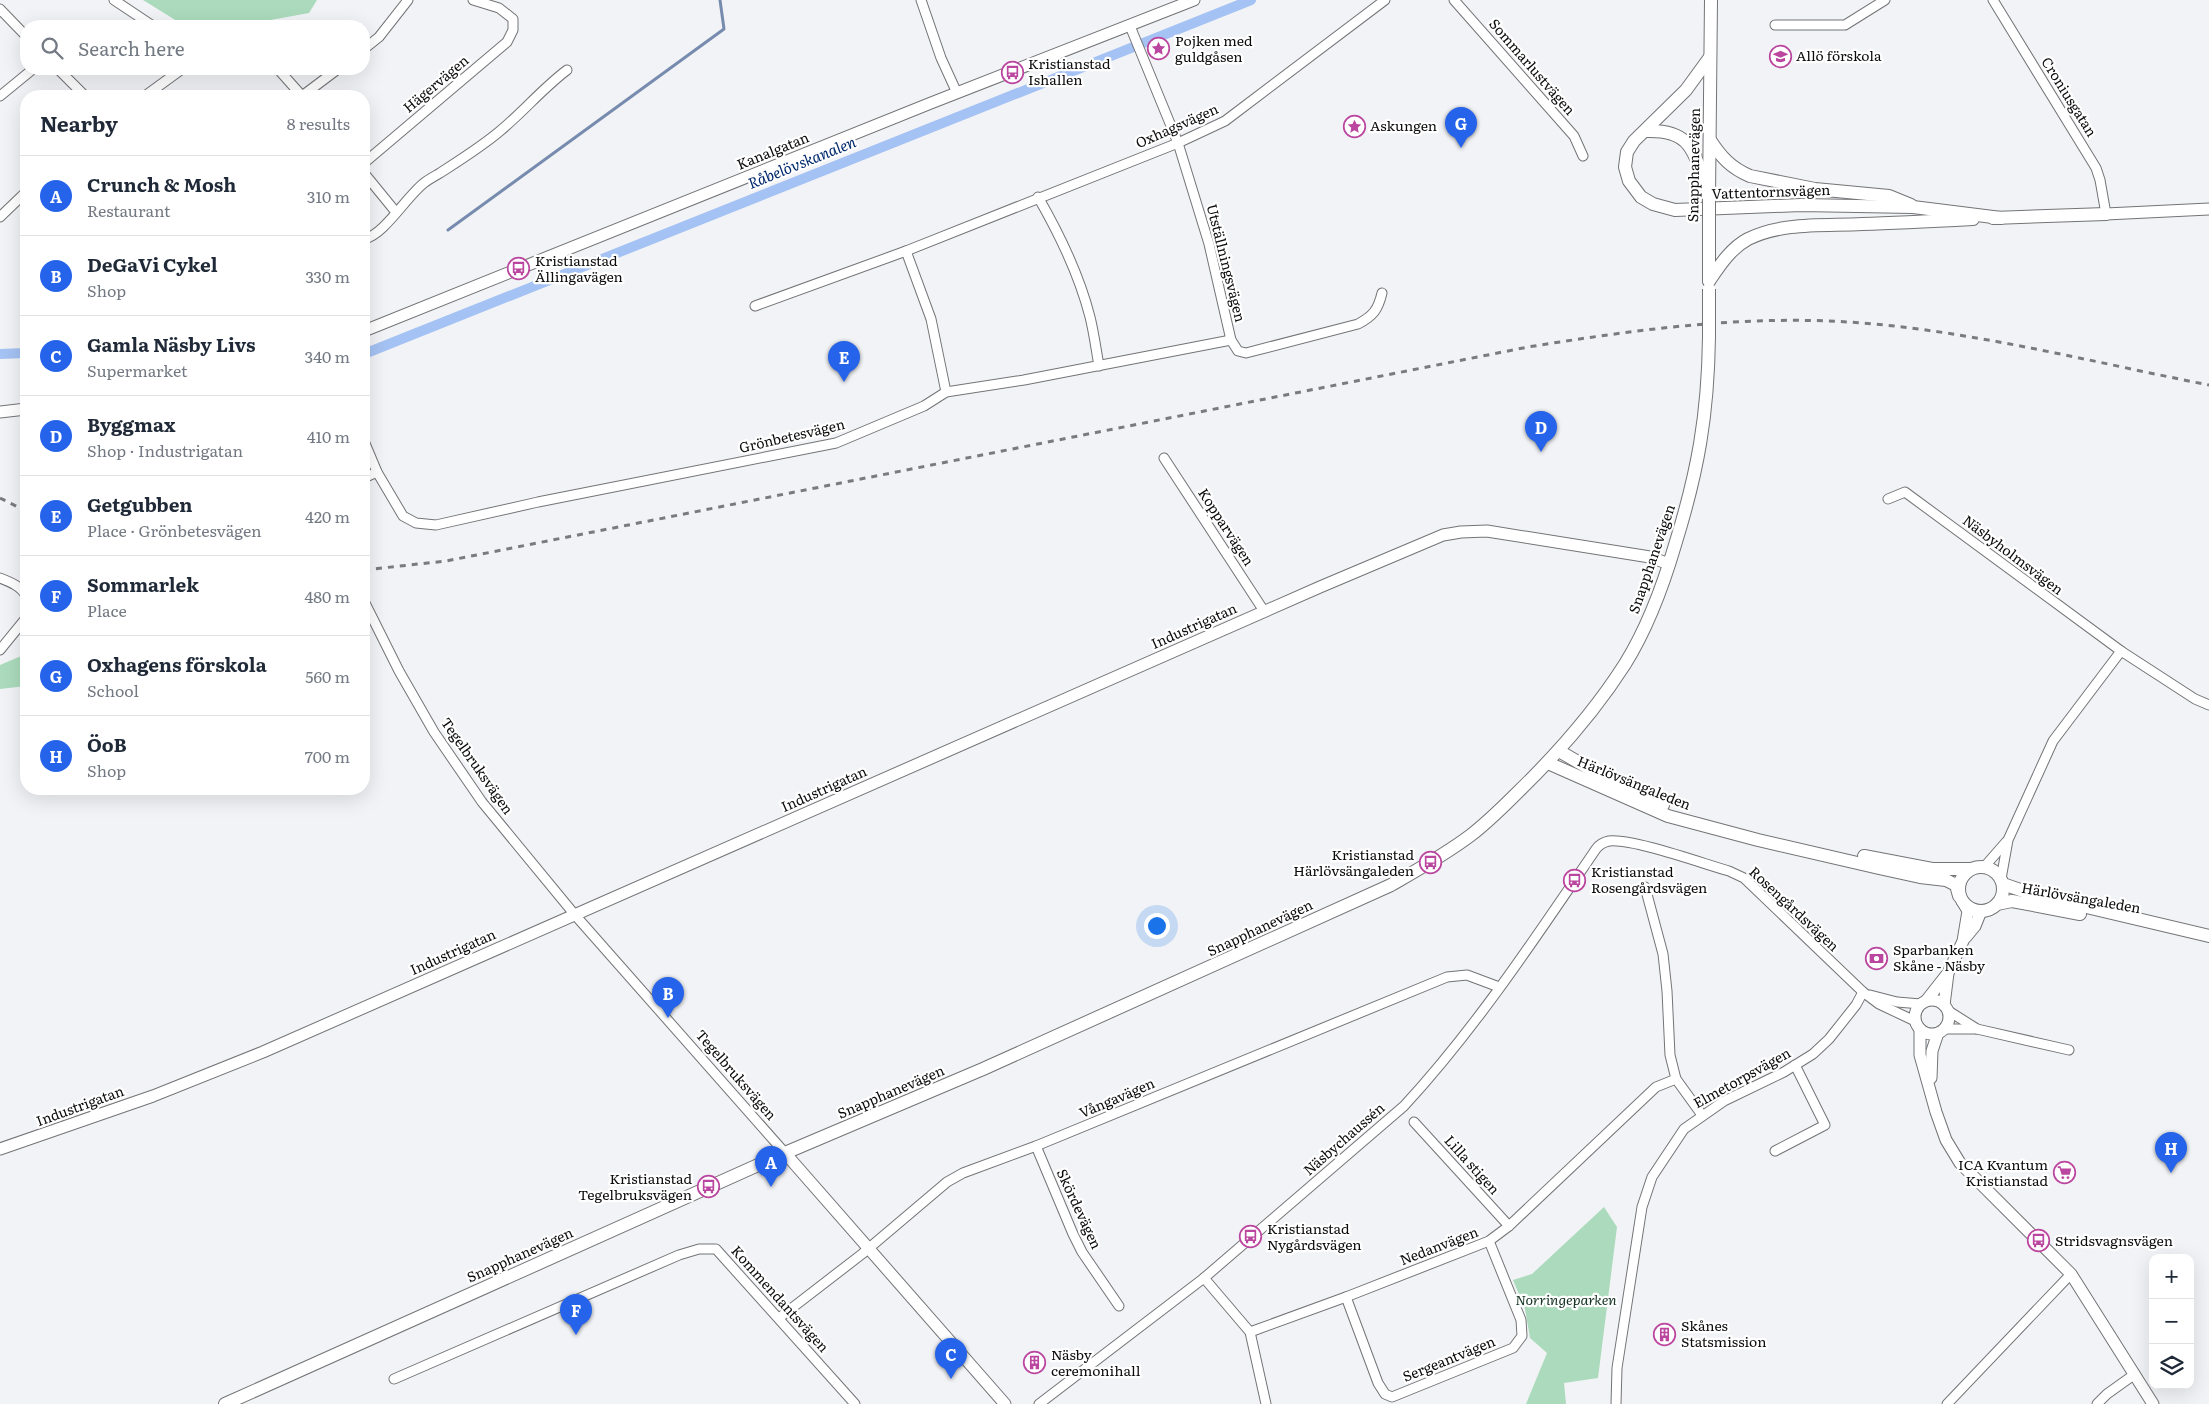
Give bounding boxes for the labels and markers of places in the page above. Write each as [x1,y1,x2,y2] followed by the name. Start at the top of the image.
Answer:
[1175,30,1253,66] place label: Pojken med guldgåsen
[1147,37,1171,61] place icon: Pojken med guldgåsen
[1768,44,1792,68] school or university icon: Allö förskola
[1796,45,1882,65] place label: Allö förskola
[1028,53,1111,89] place label: Kristianstad Ishallen
[1000,60,1024,84] bus stop icon: Kristianstad Ishallen
[1445,107,1477,148] pin: G
[1342,114,1366,138] place icon: Askungen
[1370,115,1437,135] place label: Askungen
[535,250,623,286] place label: Kristianstad Ällingavägen
[507,257,531,281] bus stop icon: Kristianstad Ällingavägen
[828,341,860,382] pin: E
[1525,411,1557,452] pin: D
[1293,844,1414,880] place label: Kristianstad Härlövsängaleden
[1418,851,1442,875] bus stop icon: Kristianstad Härlövsängaleden
[1591,861,1707,897] place label: Kristianstad Rosengårdsvägen
[1563,868,1587,892] bus stop icon: Kristianstad Rosengårdsvägen
[1893,939,1986,975] place label: Sparbanken Skåne - Näsby
[1865,946,1889,970] bank icon: Sparbanken Skåne - Näsby
[652,977,684,1018] pin: B
[2155,1132,2187,1173] pin: H
[755,1146,787,1187] pin: A
[1958,1154,2048,1190] place label: ICA Kvantum Kristianstad
[2052,1161,2076,1185] supermarket icon: ICA Kvantum Kristianstad
[578,1168,692,1204] place label: Kristianstad Tegelbruksvägen
[696,1175,720,1199] bus stop icon: Kristianstad Tegelbruksvägen
[1267,1218,1362,1254] place label: Kristianstad Nygårdsvägen
[1239,1225,1263,1249] bus stop icon: Kristianstad Nygårdsvägen
[2027,1229,2051,1253] bus stop icon: Stridsvagnsvägen
[2055,1230,2173,1250] place label: Stridsvagnsvägen
[560,1294,592,1335] pin: F
[1681,1315,1766,1351] place label: Skånes Statsmission
[1653,1322,1677,1346] building icon: Skånes Statsmission
[935,1338,967,1379] pin: C
[1051,1344,1141,1380] place label: Näsby ceremonihall
[1023,1351,1047,1375] building icon: Näsby ceremonihall

